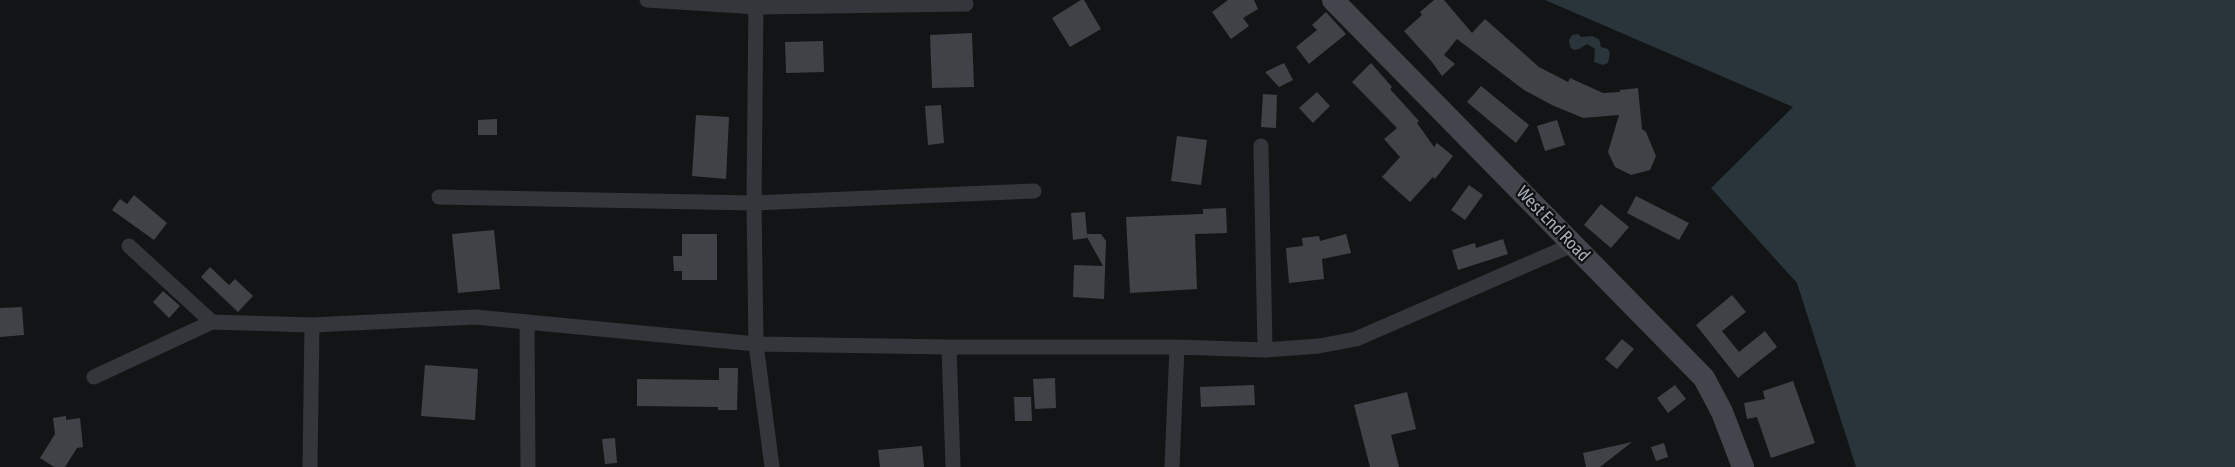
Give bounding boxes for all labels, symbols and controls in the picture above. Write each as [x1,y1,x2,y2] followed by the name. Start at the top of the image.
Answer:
[1512,182,1594,266] street label: West End Road

